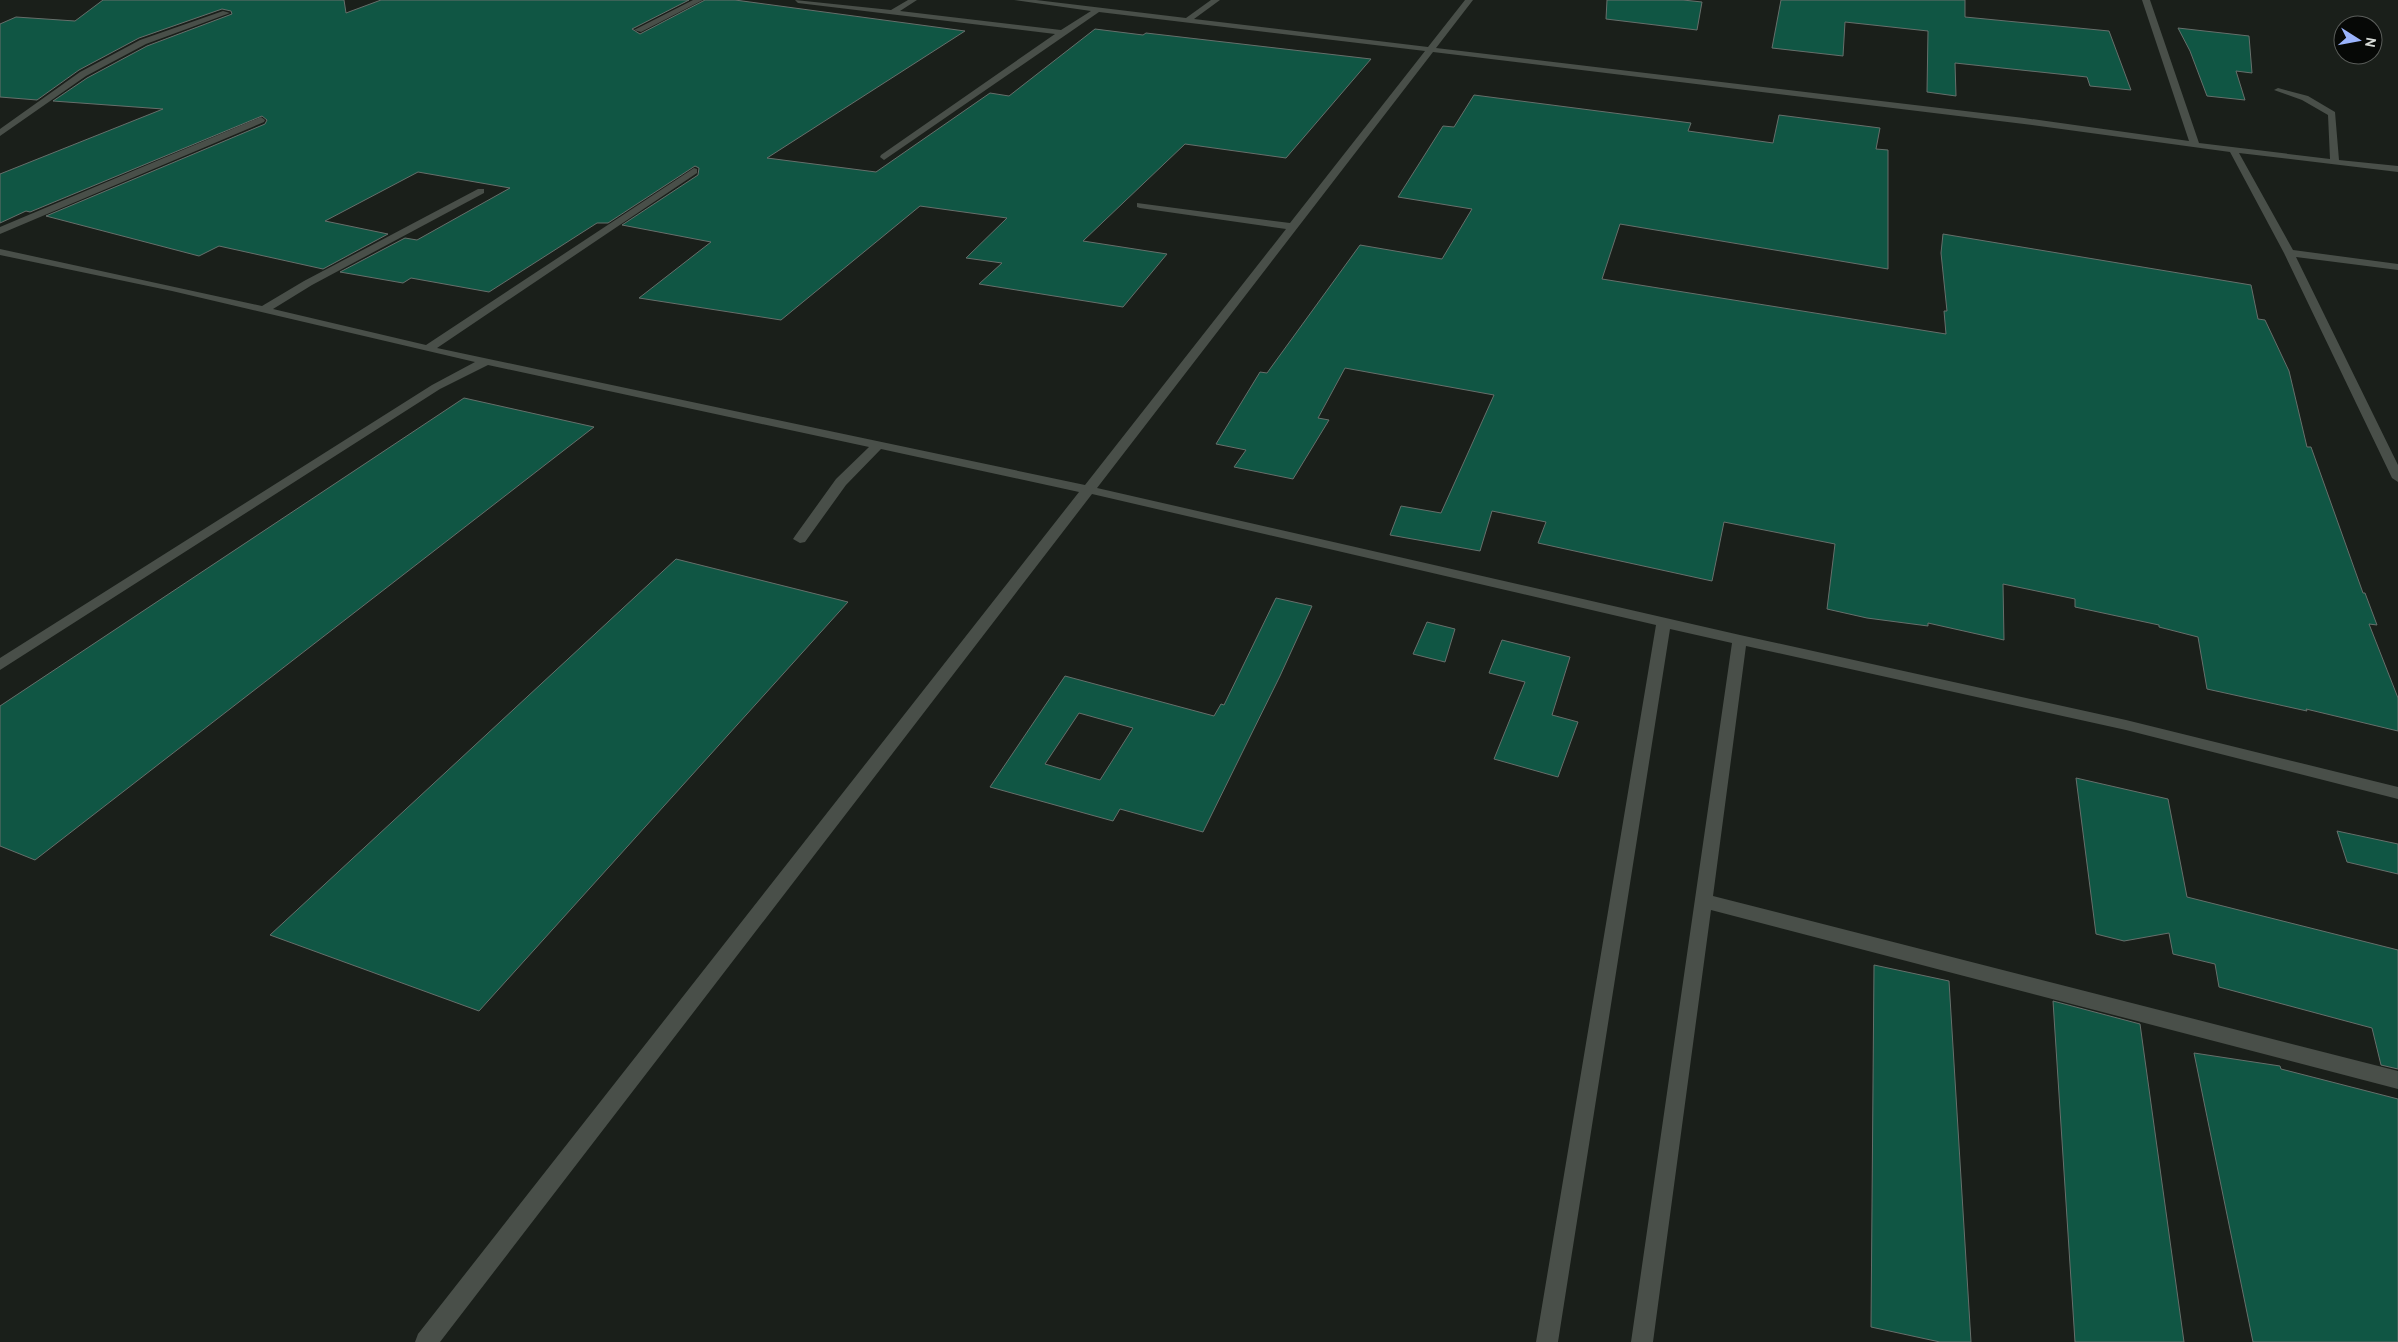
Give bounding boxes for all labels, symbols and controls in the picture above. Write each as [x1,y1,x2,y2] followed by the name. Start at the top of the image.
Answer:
[2333,15,2383,65] north arrow
[2360,36,2379,49] text: N

